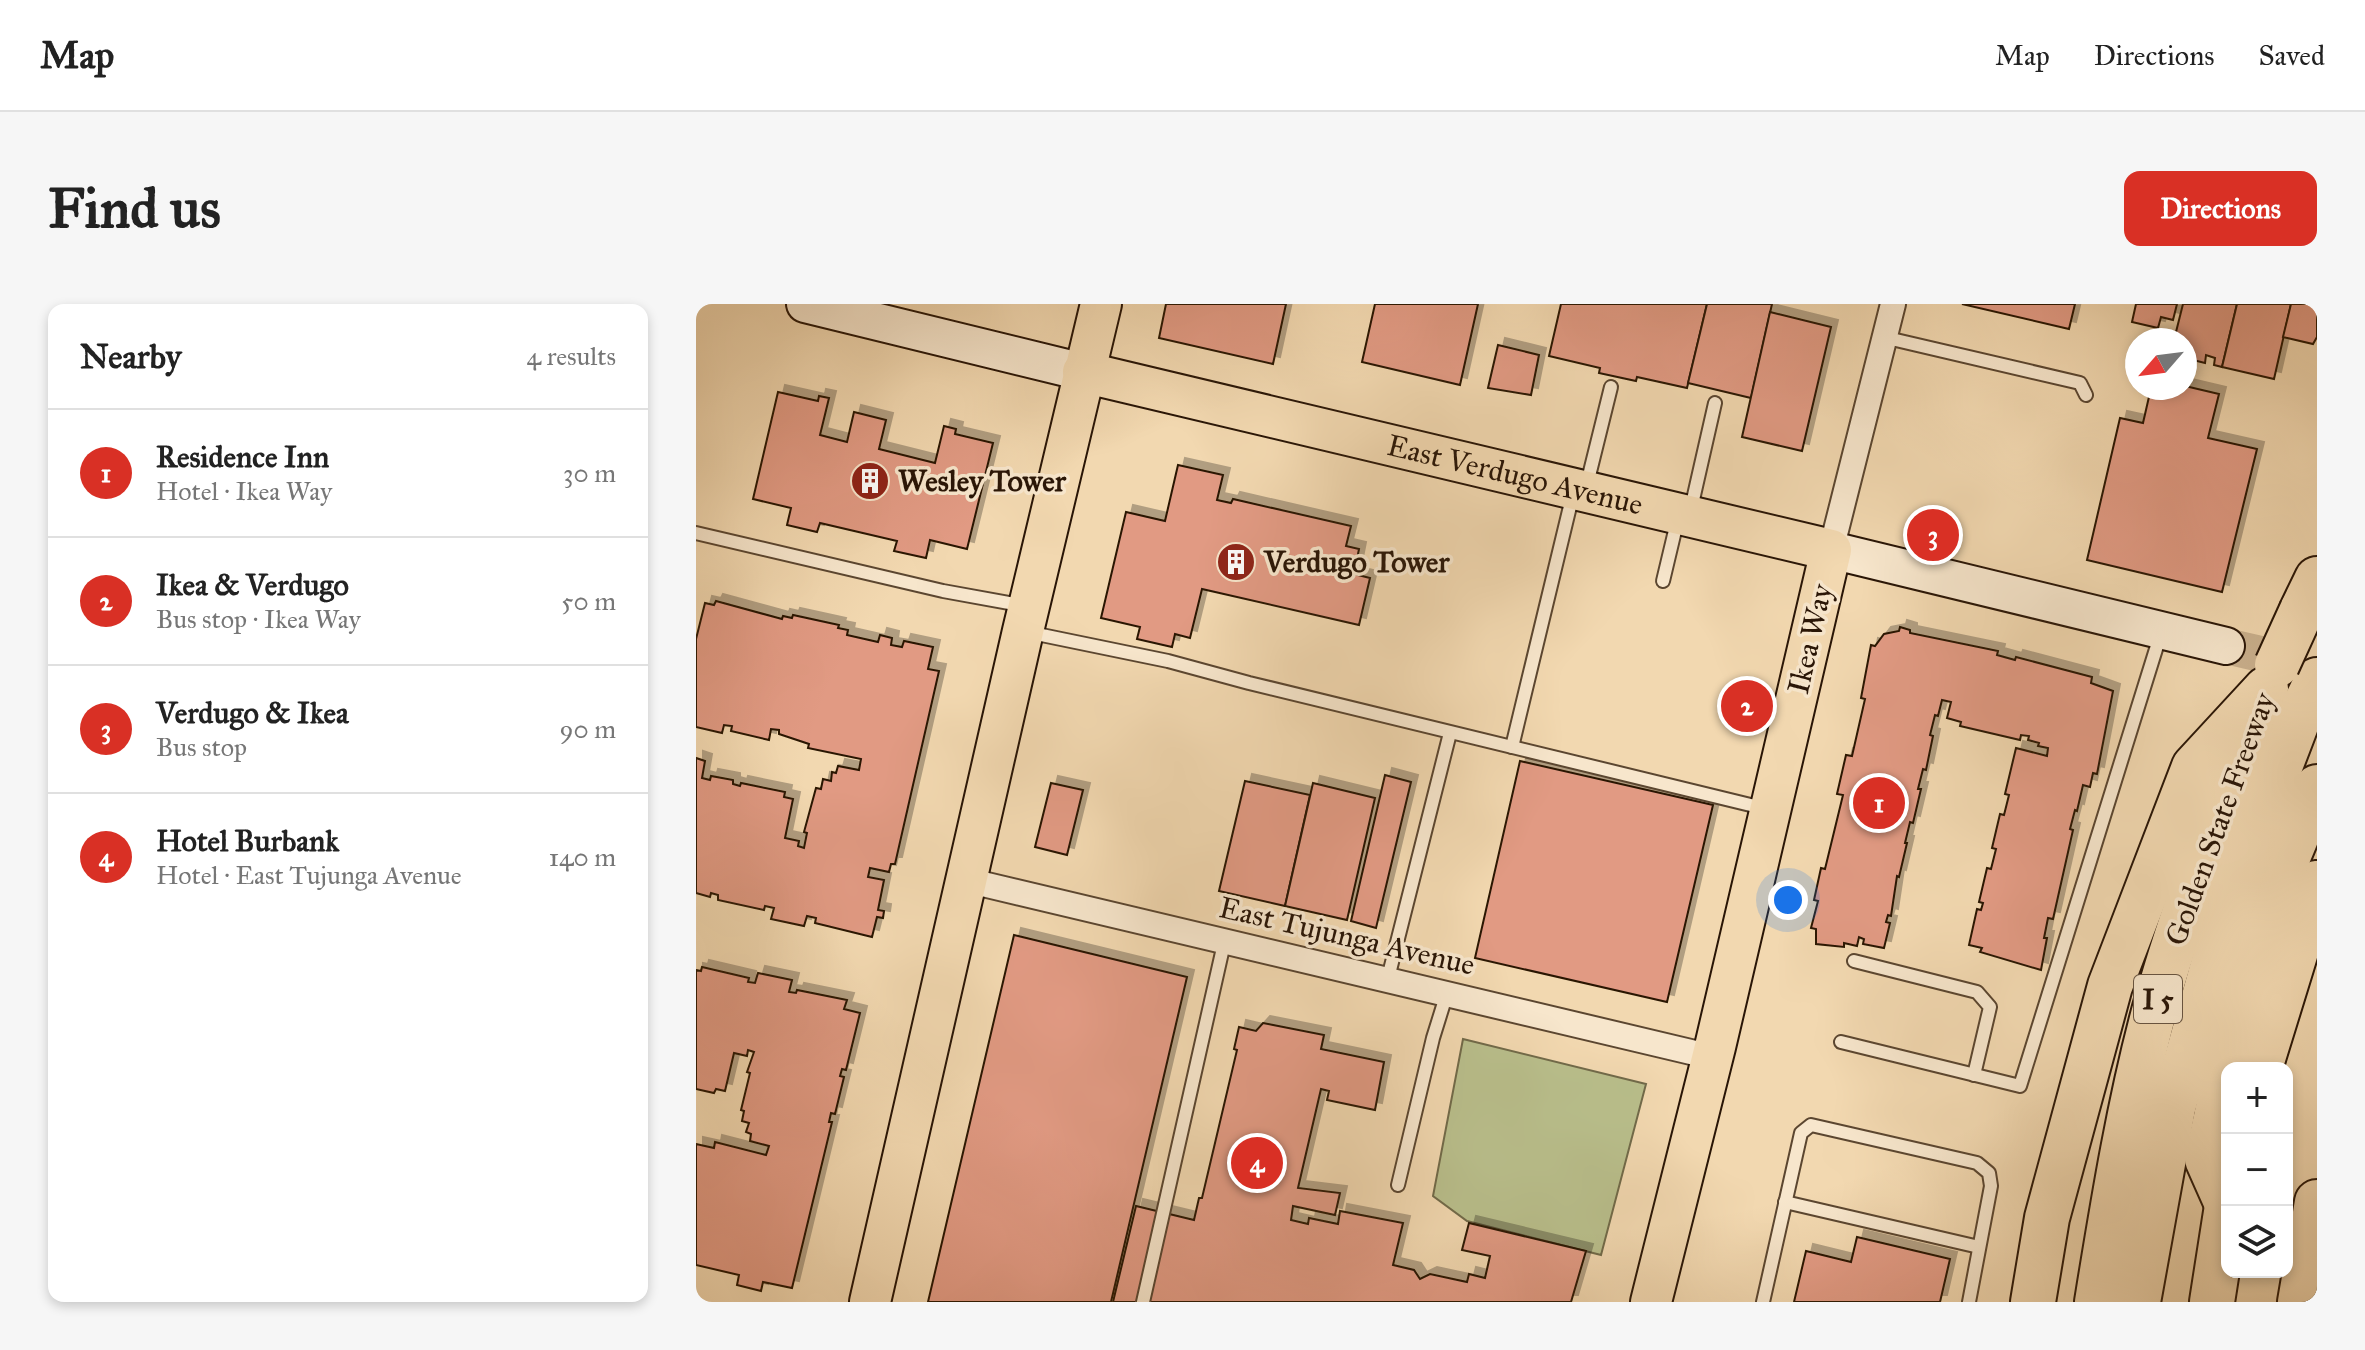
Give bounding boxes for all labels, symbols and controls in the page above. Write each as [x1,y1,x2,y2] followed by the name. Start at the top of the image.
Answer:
[40,32,114,78] text: Map
[1995,38,2050,73] text: Map
[2094,38,2215,73] text: Directions
[2259,38,2325,73] text: Saved
[2124,171,2317,246] button: Directions
[48,174,221,242] text: Find us
[2125,328,2197,400] north arrow
[80,336,182,377] text: Nearby
[527,340,616,372] text: 4 results
[1384,427,1646,523] street label: East Verdugo Avenue
[156,439,329,475] text: Residence Inn
[101,457,111,489] text: 1
[563,457,616,489] text: 30 m
[849,460,891,502] building icon: Wesley Tower
[898,463,1067,499] place label: Wesley Tower
[156,475,332,507] text: Hotel · Ikea Way
[1907,505,1959,565] pin: 3
[1215,541,1257,583] building icon: Verdugo Tower
[1263,544,1450,580] place label: Verdugo Tower
[156,567,349,603] text: Ikea & Verdugo
[1780,580,1840,697] street label: Ikea Way
[100,585,112,617] text: 2
[561,585,616,617] text: 50 m
[156,603,361,635] text: Bus stop · Ikea Way
[1721,676,1773,736] pin: 2
[2158,687,2283,950] street label: Golden State Freeway
[156,695,349,731] text: Verdugo & Ikea
[101,713,111,745] text: 3
[559,713,616,745] text: 90 m
[156,731,247,763] text: Bus stop
[1853,773,1905,833] pin: 1
[156,823,339,859] text: Hotel Burbank
[99,841,113,873] text: 4
[549,841,616,873] text: 140 m
[156,859,462,891] text: Hotel · East Tujunga Avenue
[1768,880,1808,920] your location
[1216,889,1478,983] street label: East Tujunga Avenue
[2134,975,2182,1023] road number: I 5
[2221,1062,2293,1278] map controls
[2221,1062,2293,1134] button: +
[1231,1133,1283,1193] pin: 4
[2221,1134,2293,1206] button: −
[2221,1206,2293,1278] button: layers

